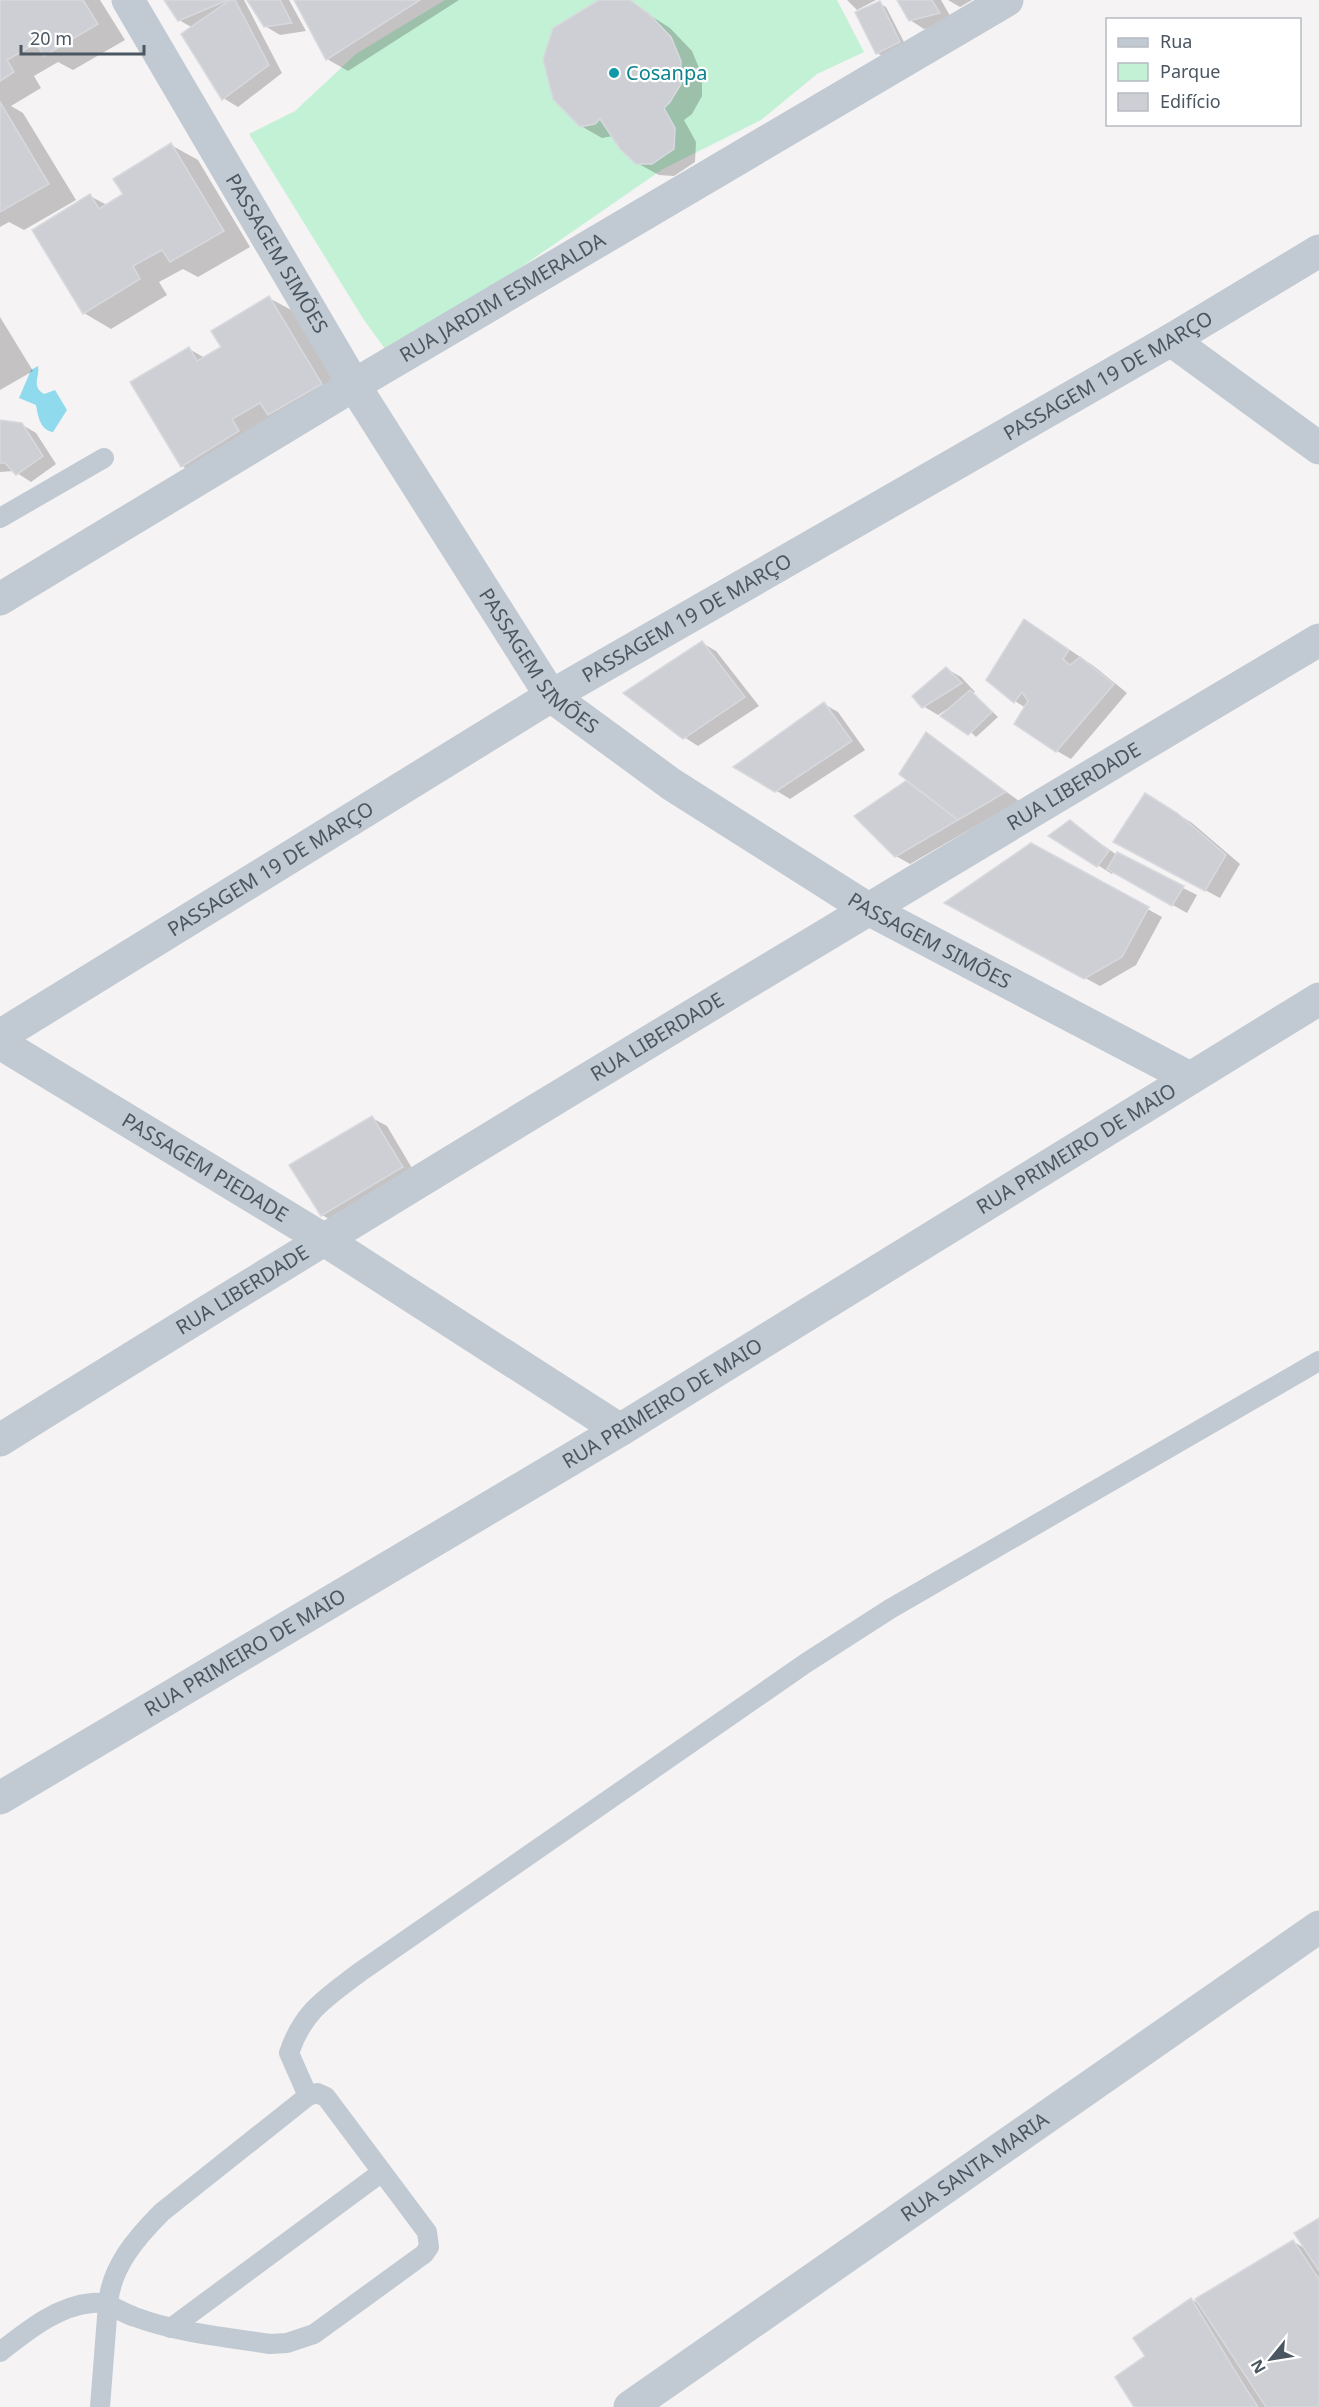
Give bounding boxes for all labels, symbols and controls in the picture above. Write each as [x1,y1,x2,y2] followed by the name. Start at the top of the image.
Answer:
[21,18,144,56] scale bar
[1106,18,1301,126] legend
[30,26,72,50] text: 20 m
[1160,29,1192,53] text: Rua
[626,59,707,86] place label: Cosanpa
[1160,59,1220,83] text: Parque
[607,66,621,80] marker: Cosanpa
[1160,89,1221,113] text: Edifício
[220,168,335,338] street label: PASSAGEM SIMÕES
[394,226,610,368] street label: RUA JARDIM ESMERALDA
[998,304,1217,446] street label: PASSAGEM 19 DE MARÇO
[577,547,796,688] street label: PASSAGEM 19 DE MARÇO
[473,583,604,740] street label: PASSAGEM SIMÕES
[1001,735,1145,836] street label: RUA LIBERDADE
[162,795,379,942] street label: PASSAGEM 19 DE MARÇO
[843,886,1016,995] street label: PASSAGEM SIMÕES
[585,986,729,1087] street label: RUA LIBERDADE
[971,1076,1181,1220] street label: RUA PRIMEIRO DE MAIO
[117,1106,294,1228] street label: PASSAGEM PIEDADE
[170,1238,314,1341] street label: RUA LIBERDADE
[557,1332,767,1474] street label: RUA PRIMEIRO DE MAIO
[139,1582,351,1722] street label: RUA PRIMEIRO DE MAIO
[895,2105,1054,2227] street label: RUA SANTA MARIA
[1241,2329,1301,2389] north arrow
[1245,2355,1271,2378] text: N

